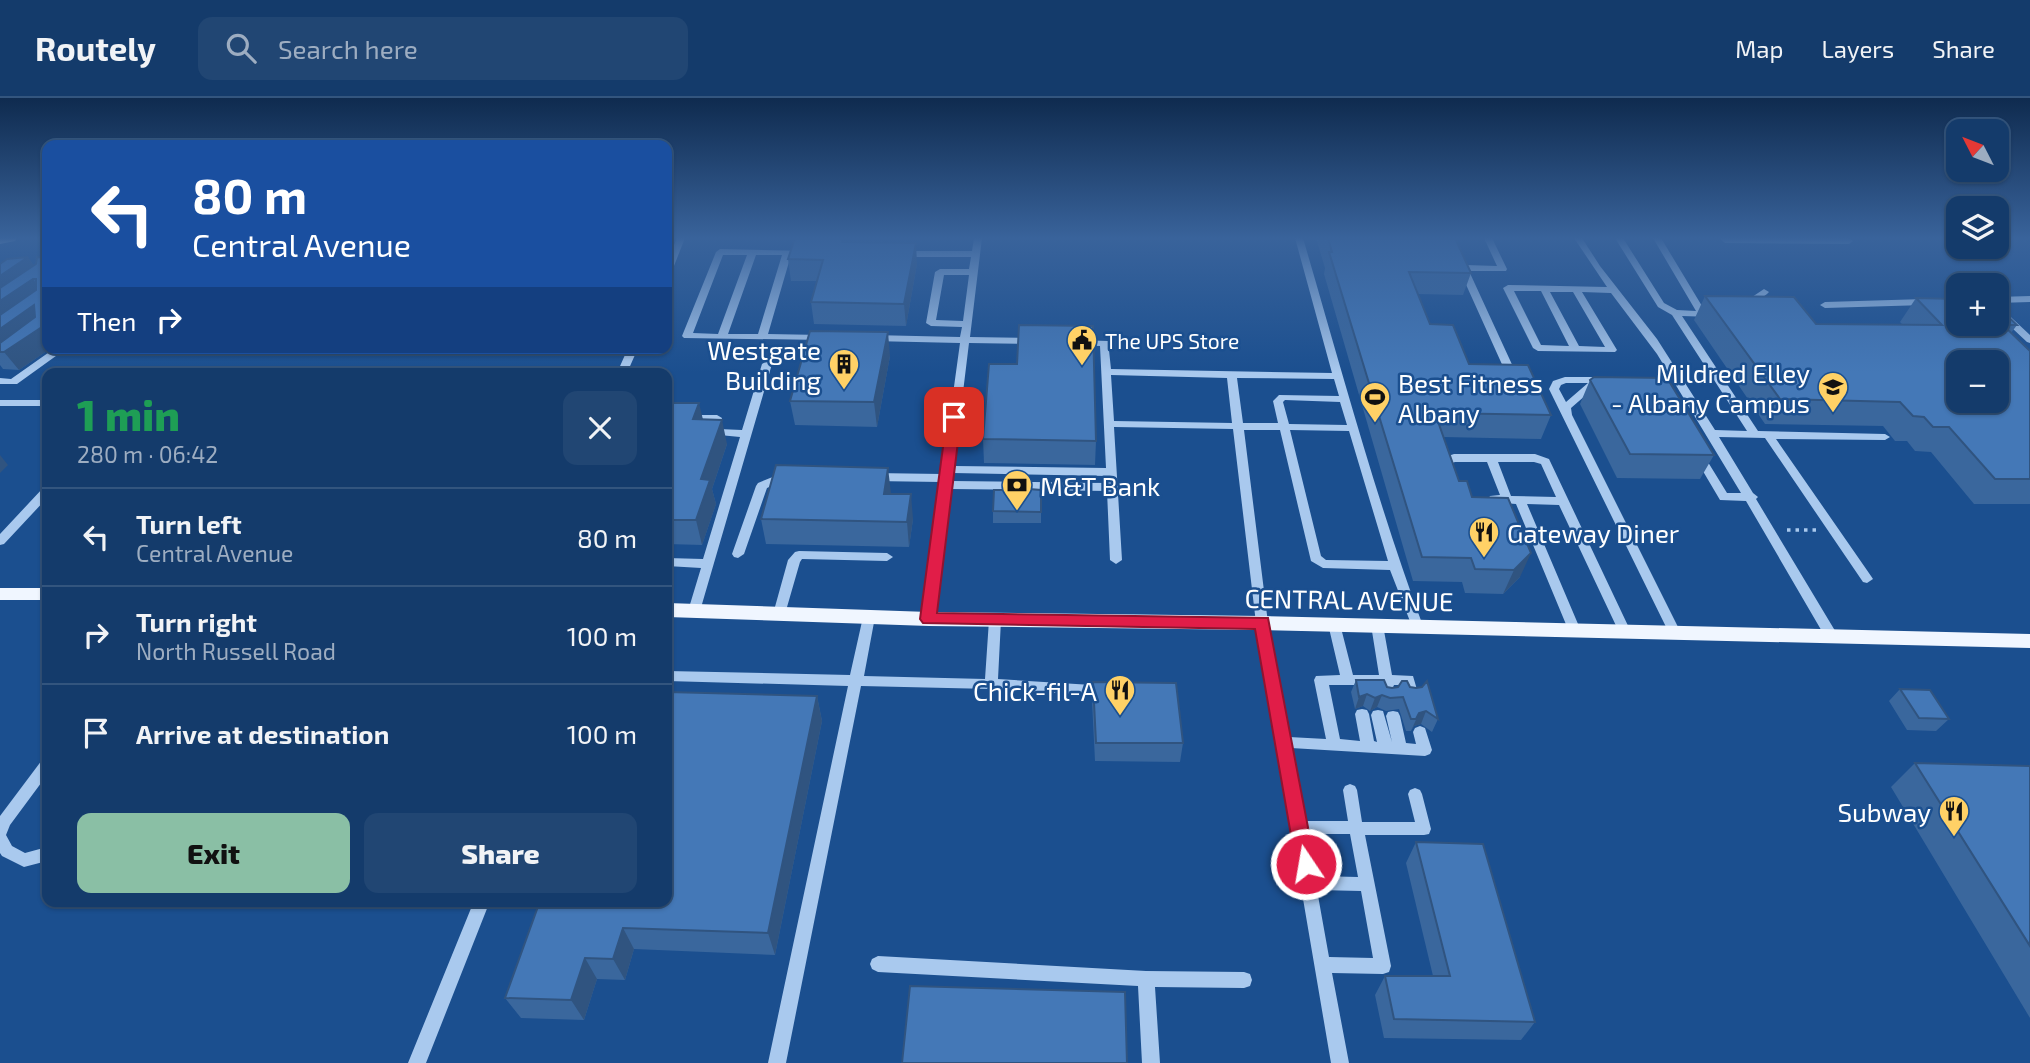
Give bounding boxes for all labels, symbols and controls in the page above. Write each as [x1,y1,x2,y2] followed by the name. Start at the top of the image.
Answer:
[198,17,688,80] search box
[35,28,156,68] text: Routely
[222,29,260,67] icon: search
[278,33,418,64] text: Search here
[1735,34,1783,63] text: Map
[1821,34,1894,63] text: Layers
[1932,34,1995,63] text: Share
[1946,119,2009,182] north arrow
[1946,119,2009,413] map controls
[192,165,307,224] text: 80 m
[77,168,168,259] icon: left
[1946,196,2009,259] button: layers
[192,225,411,263] text: Central Avenue
[1946,273,2009,336] button: +
[150,301,188,339] icon: right
[77,305,136,336] text: Then
[1065,323,1099,367] public building icon: The UPS Store
[1105,328,1239,353] place label: The UPS Store
[707,334,821,395] place label: Westgate Building
[827,347,861,391] building icon: Westgate Building
[1946,350,2009,413] button: −
[1611,357,1810,418] place label: Mildred Elley - Albany Campus
[1398,367,1543,428] place label: Best Fitness Albany
[1816,370,1850,414] school or university icon: Mildred Elley - Albany Campus
[1358,380,1392,424] sports icon: Best Fitness Albany
[924,387,984,447] pin
[77,389,180,439] text: 1 min
[563,391,637,465] button: close
[935,398,973,436] icon: arrive
[77,440,218,468] text: 280 m · 06:42
[1000,468,1034,512] bank icon: M&T Bank
[1040,470,1160,501] place label: M&T Bank
[136,508,242,539] text: Turn left
[1467,515,1501,559] restaurant icon: Gateway Diner
[1507,517,1679,548] place label: Gateway Diner
[77,518,115,556] icon: left
[577,522,637,553] text: 80 m
[136,539,293,567] text: Central Avenue
[1244,582,1454,616] street label: CENTRAL AVENUE
[136,606,257,637] text: Turn right
[77,616,115,654] icon: right
[567,620,637,651] text: 100 m
[136,637,336,665] text: North Russell Road
[1103,673,1137,717] restaurant icon: Chick-fil-A
[973,675,1097,706] place label: Chick-fil-A
[77,714,115,752] icon: arrive
[136,718,389,749] text: Arrive at destination
[567,718,637,749] text: 100 m
[1937,794,1971,838] restaurant icon: Subway
[1837,796,1931,827] place label: Subway
[77,813,350,893] button: Exit
[364,813,637,893] button: Share
[1269,827,1343,901] position arrow

